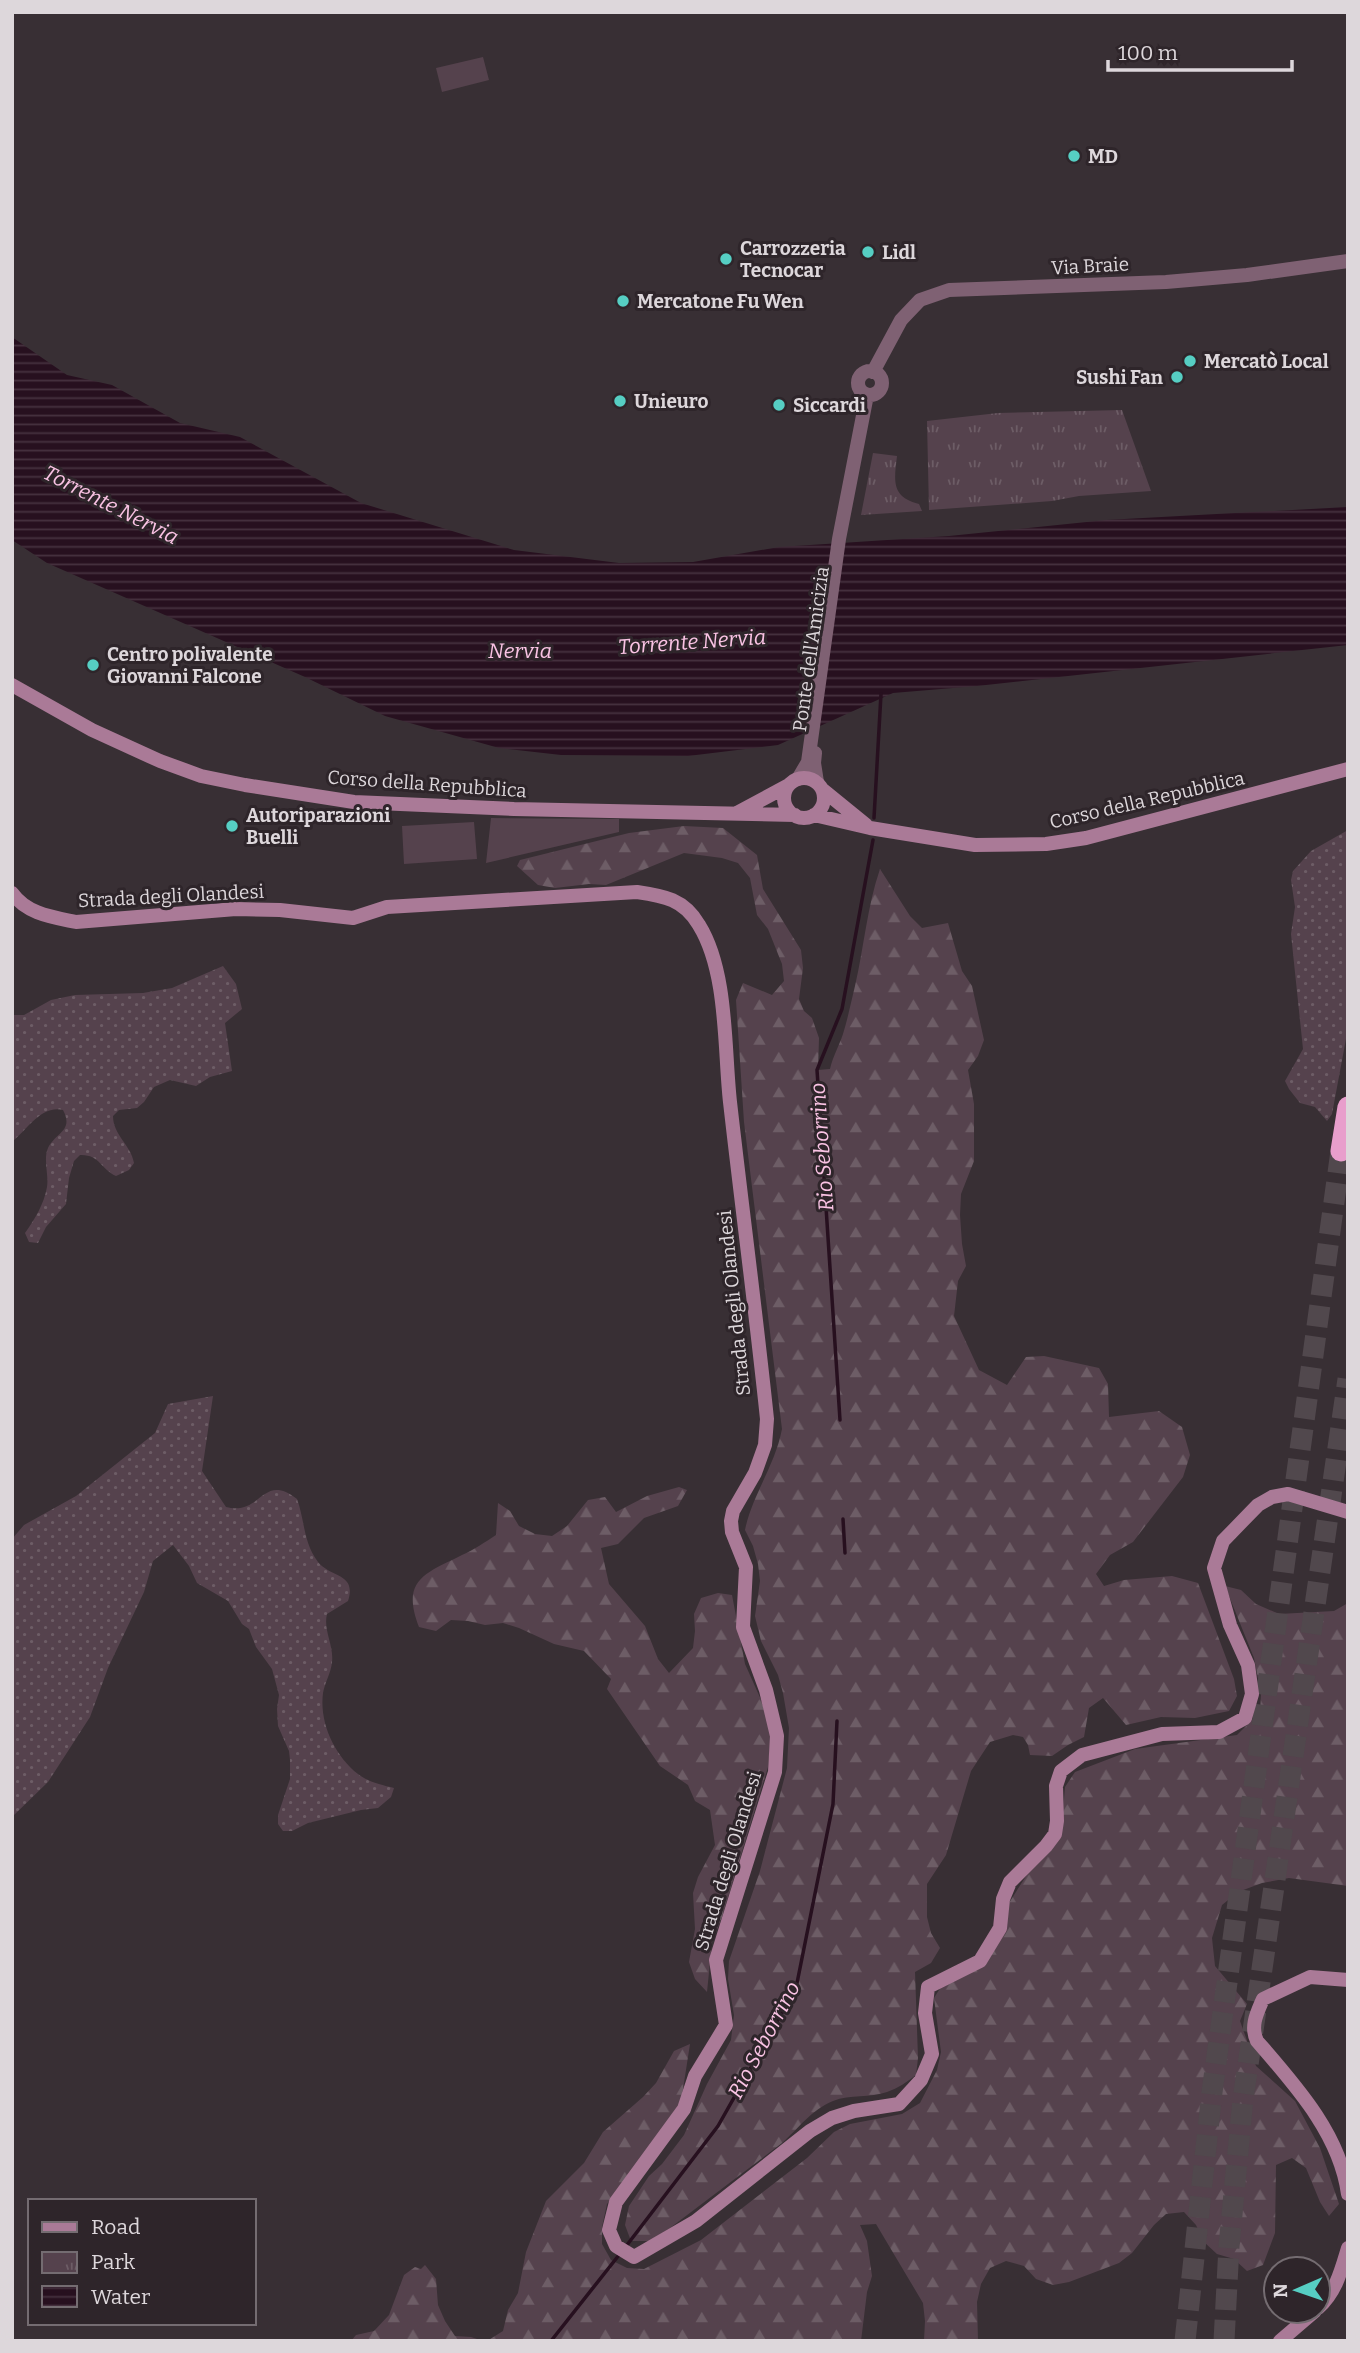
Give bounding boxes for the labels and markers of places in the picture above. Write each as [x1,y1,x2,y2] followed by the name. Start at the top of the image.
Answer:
[1088,145,1118,168] place label: MD
[1066,148,1082,164] marker: MD
[740,237,846,282] place label: Carrozzeria Tecnocar
[882,241,916,264] place label: Lidl
[860,244,876,260] marker: Lidl
[718,251,734,267] marker: Carrozzeria Tecnocar
[637,290,804,313] place label: Mercatone Fu Wen
[615,293,631,309] marker: Mercatone Fu Wen
[1204,350,1329,373] place label: Mercatò Local
[1182,353,1198,369] marker: Mercatò Local
[1076,366,1164,389] place label: Sushi Fan
[1169,369,1185,385] marker: Sushi Fan
[634,390,708,413] place label: Unieuro
[612,393,628,409] marker: Unieuro
[793,394,866,417] place label: Siccardi
[771,397,787,413] marker: Siccardi
[107,643,273,688] place label: Centro polivalente Giovanni Falcone
[85,657,101,673] marker: Centro polivalente Giovanni Falcone
[246,804,390,849] place label: Autoriparazioni Buelli
[224,818,240,834] marker: Autoriparazioni Buelli

